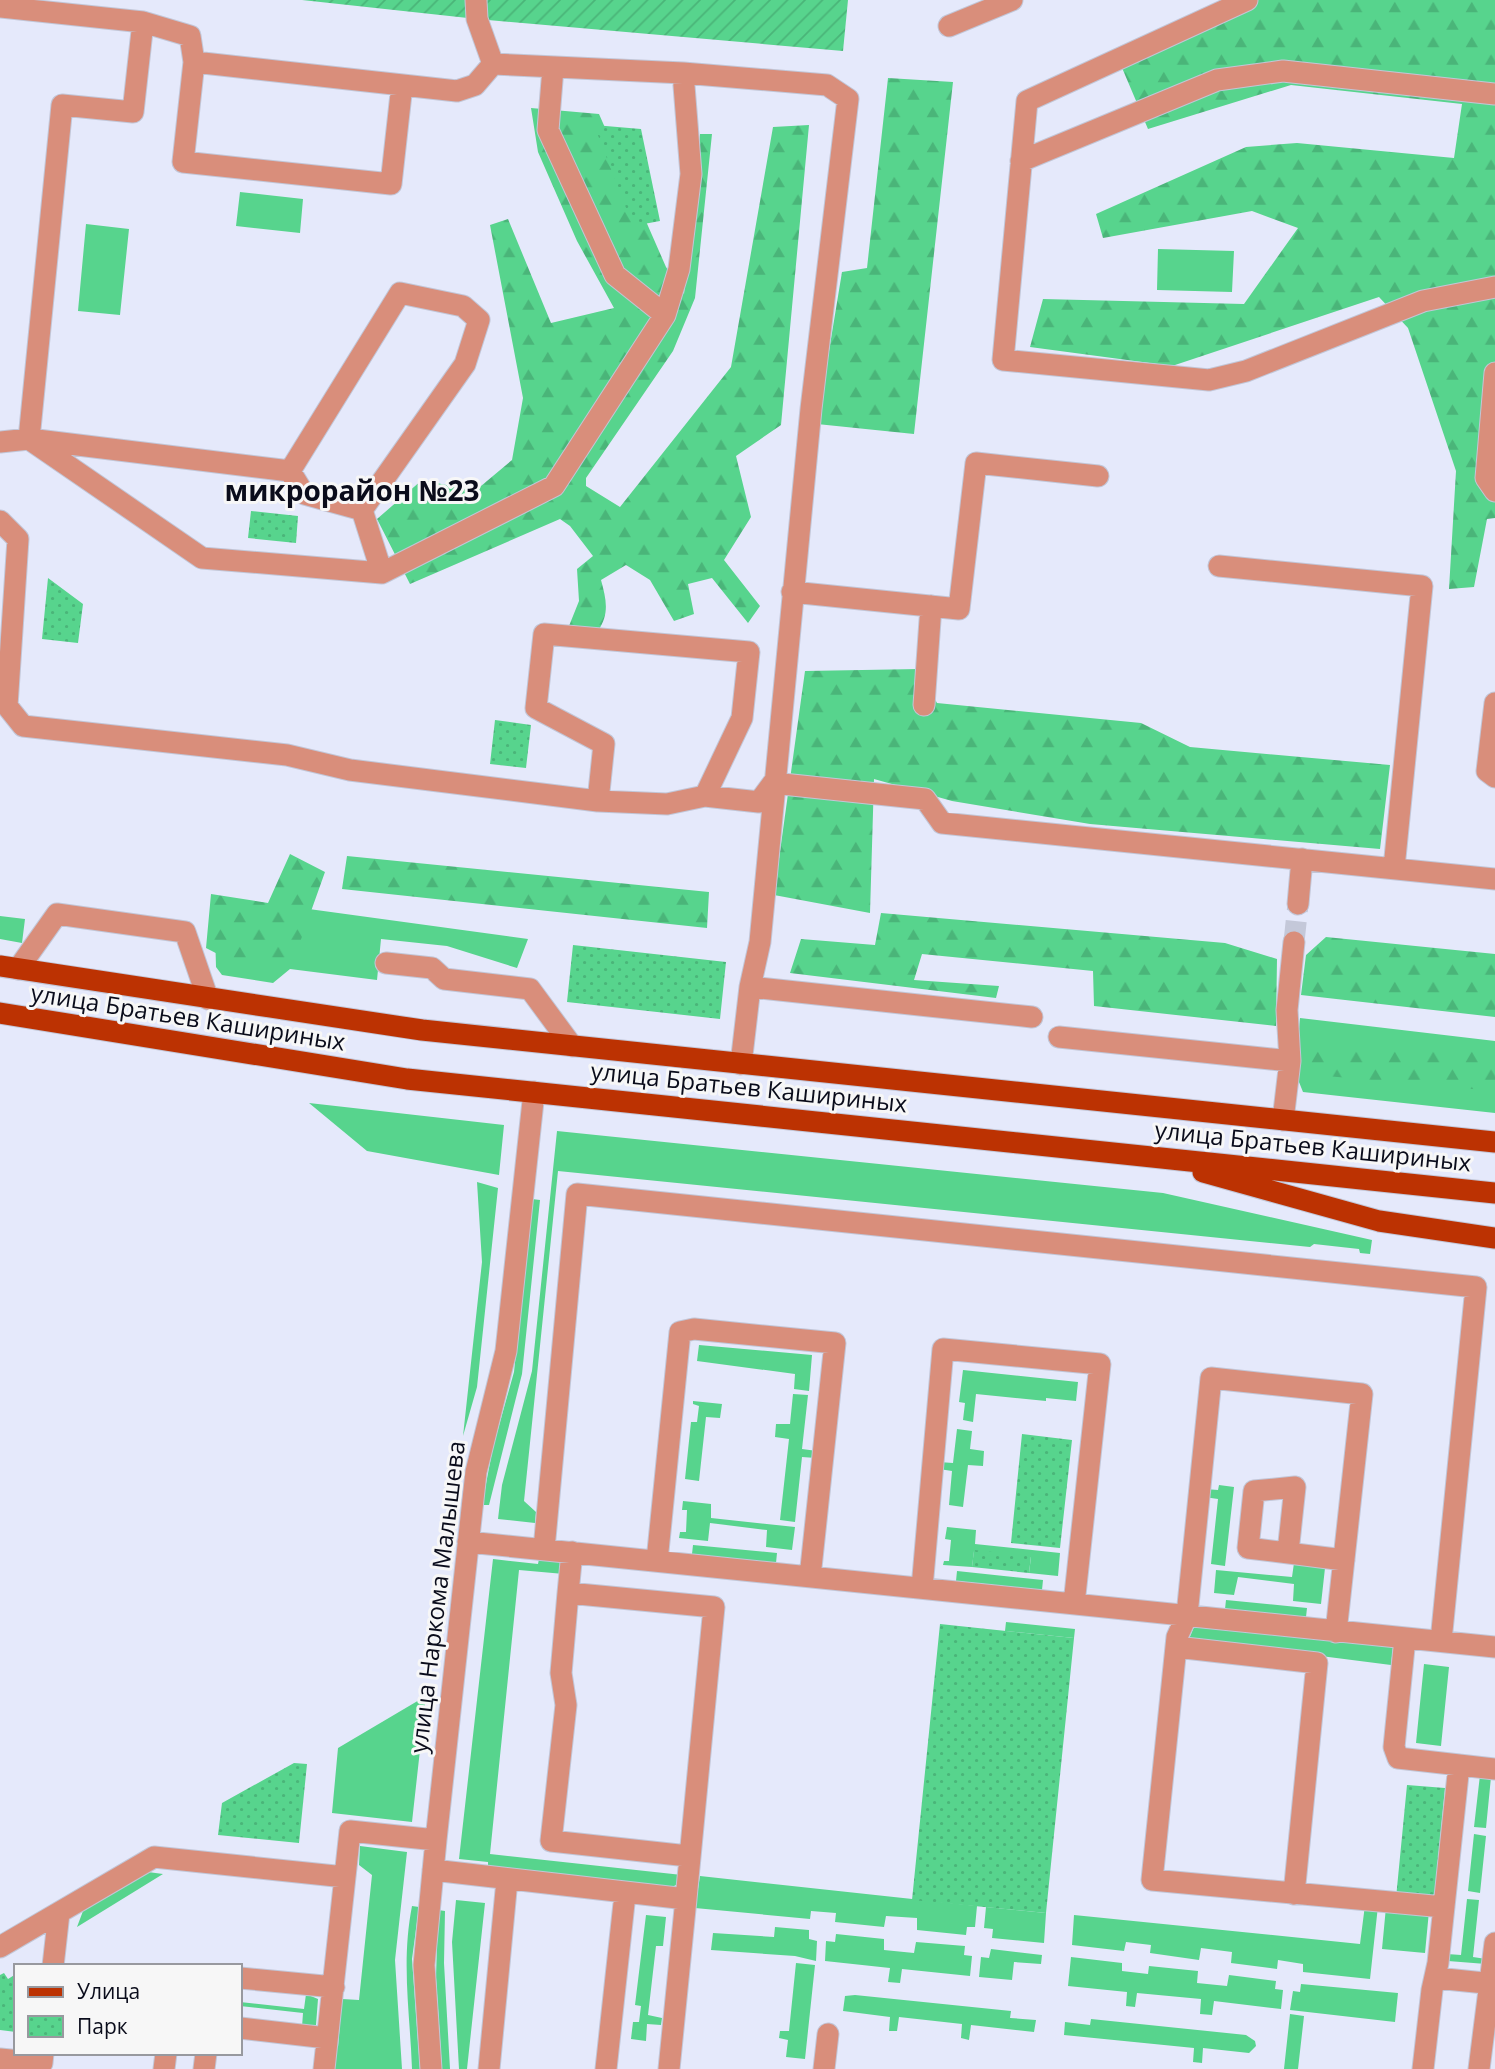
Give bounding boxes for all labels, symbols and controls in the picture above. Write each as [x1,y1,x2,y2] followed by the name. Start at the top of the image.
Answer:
[225,471,479,509] district label: микрорайон №23
[29,975,348,1058] street label: улица Братьев Кашириных
[589,1053,909,1120] street label: улица Братьев Кашириных
[1153,1112,1473,1179] street label: улица Братьев Кашириных
[401,1439,472,1755] street label: улица Наркома Малышева
[14,1964,242,2055] legend
[77,1977,140,2005] text: Улица
[77,2012,128,2040] text: Парк

